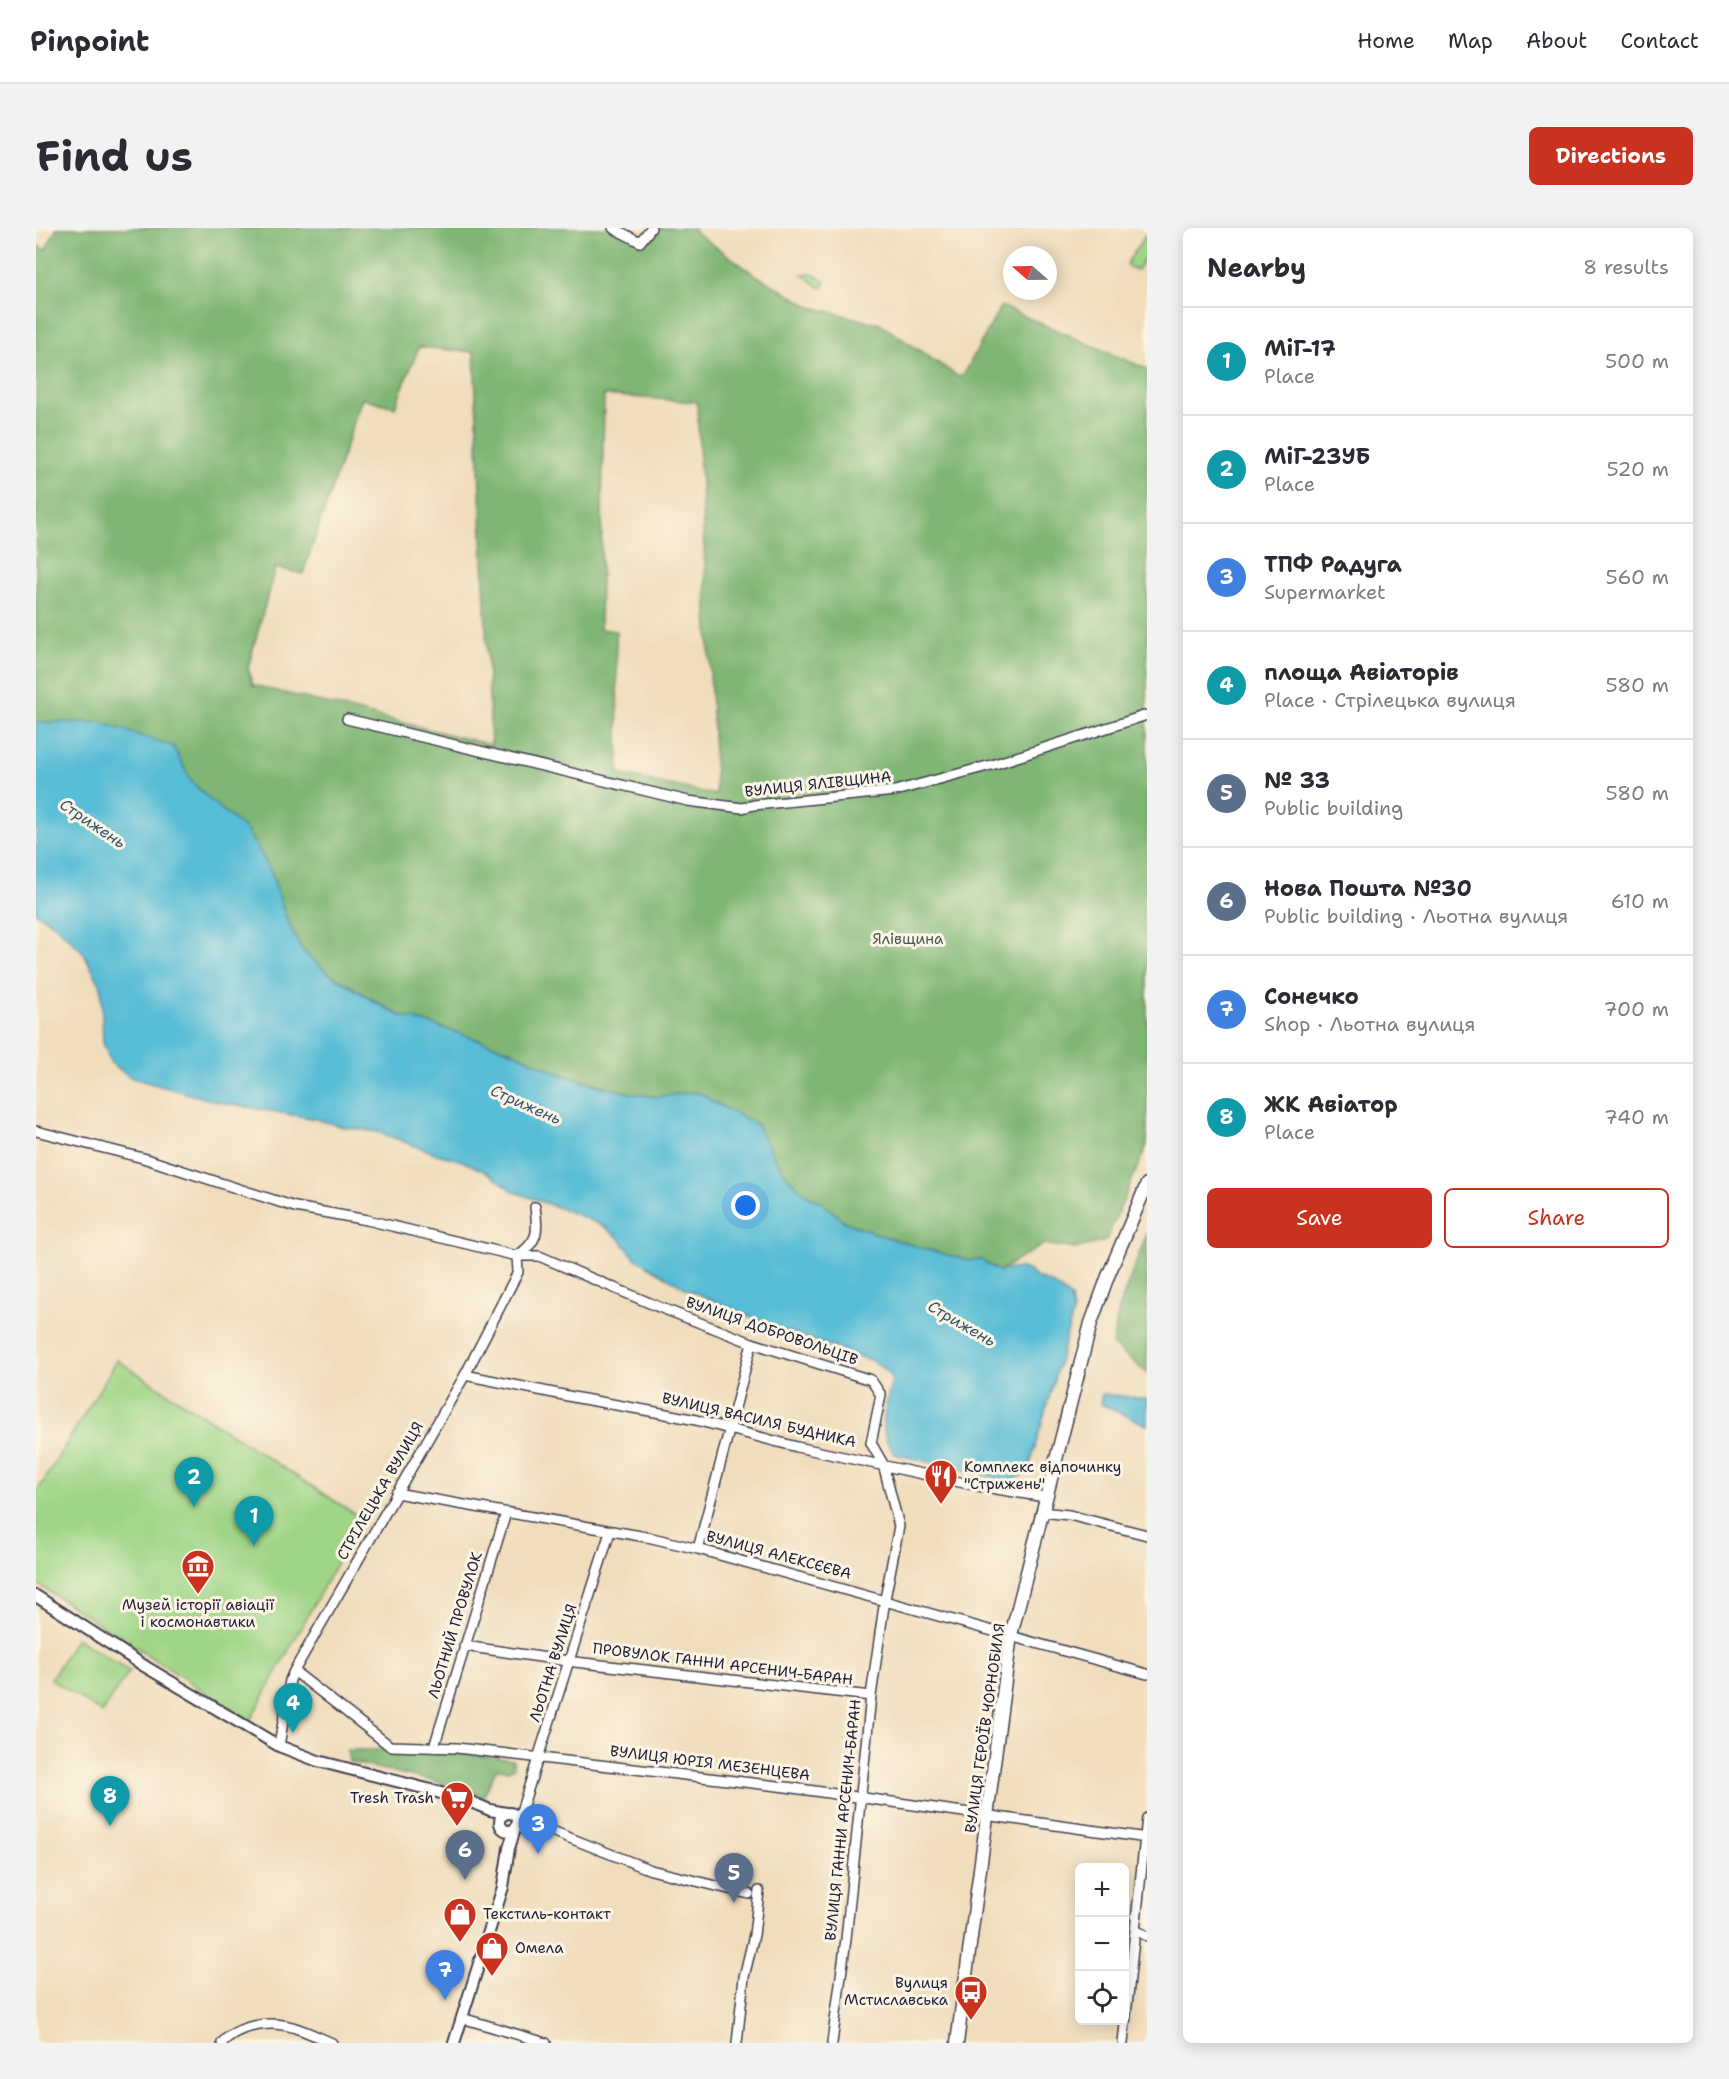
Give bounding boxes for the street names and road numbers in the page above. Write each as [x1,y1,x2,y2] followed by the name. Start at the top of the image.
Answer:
[744,766,892,802] street label: ВУЛИЦЯ ЯЛІВЩИНА
[683,1292,861,1370] street label: ВУЛИЦЯ ДОБРОВОЛЬЦІВ
[660,1388,858,1452] street label: ВУЛИЦЯ ВАСИЛЯ БУДНИКА
[332,1418,428,1564] street label: СТРІЛЕЦЬКА ВУЛИЦЯ
[704,1526,854,1584] street label: ВУЛИЦЯ АЛЕКСЄЄВА
[422,1548,487,1701] street label: ЛЬОТНИЙ ПРОВУЛОК
[524,1601,582,1725] street label: ЛЬОТНА ВУЛИЦЯ
[960,1622,1010,1834] street label: ВУЛИЦЯ ГЕРОЇВ ЧОРНОБИЛЯ
[592,1638,854,1690] street label: ПРОВУЛОК ГАННИ АРСЕНИЧ-БАРАН
[820,1698,866,1942] street label: ВУЛИЦЯ ГАННИ АРСЕНИЧ-БАРАН
[609,1741,811,1785] street label: ВУЛИЦЯ ЮРІЯ МЕЗЕНЦЕВА

